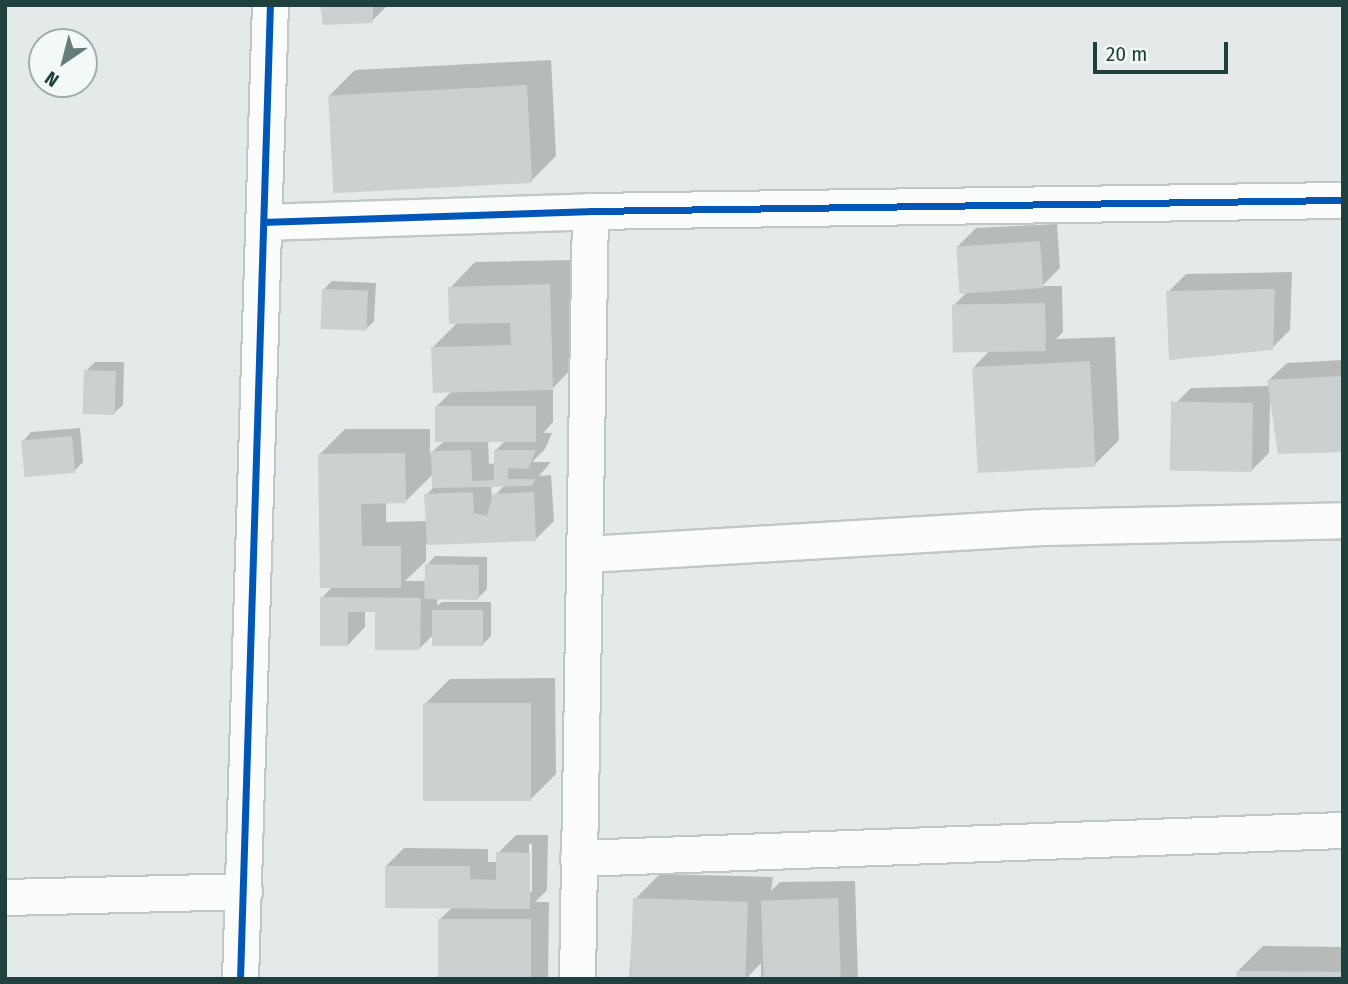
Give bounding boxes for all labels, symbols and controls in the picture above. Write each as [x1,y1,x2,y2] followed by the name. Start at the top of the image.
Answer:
[28,28,98,98] north arrow
[1096,28,1231,72] scale bar
[1106,41,1147,67] text: 20 m
[41,66,63,92] text: N

